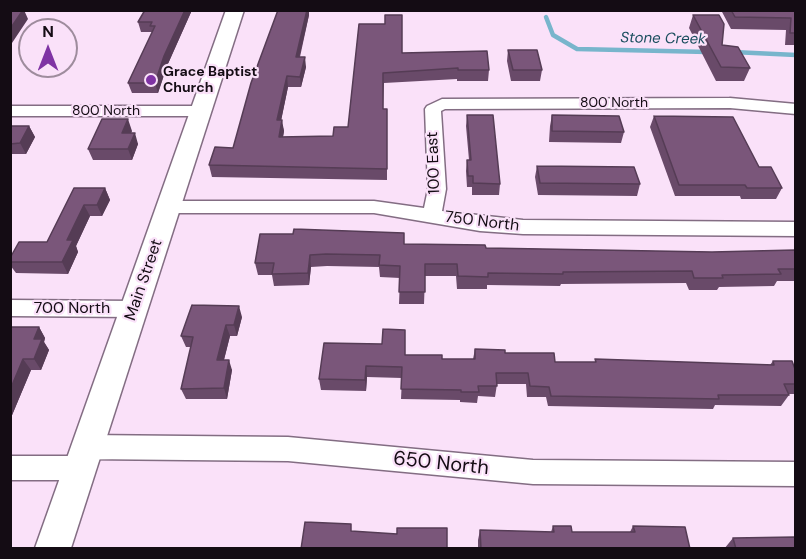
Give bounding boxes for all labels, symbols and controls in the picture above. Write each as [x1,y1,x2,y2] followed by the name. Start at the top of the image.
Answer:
[18,18,78,78] north arrow
[42,21,54,42] text: N
[620,29,706,49] water label: Stone Creek
[163,64,257,96] place label: Grace Baptist Church
[144,73,158,87] marker: Grace Baptist Church
[580,95,648,111] street label: 800 North
[72,103,140,119] street label: 800 North
[423,131,445,195] street label: 100 East
[444,208,520,236] street label: 750 North
[121,237,167,323] street label: Main Street
[34,299,110,319] street label: 700 North
[392,447,490,481] street label: 650 North

